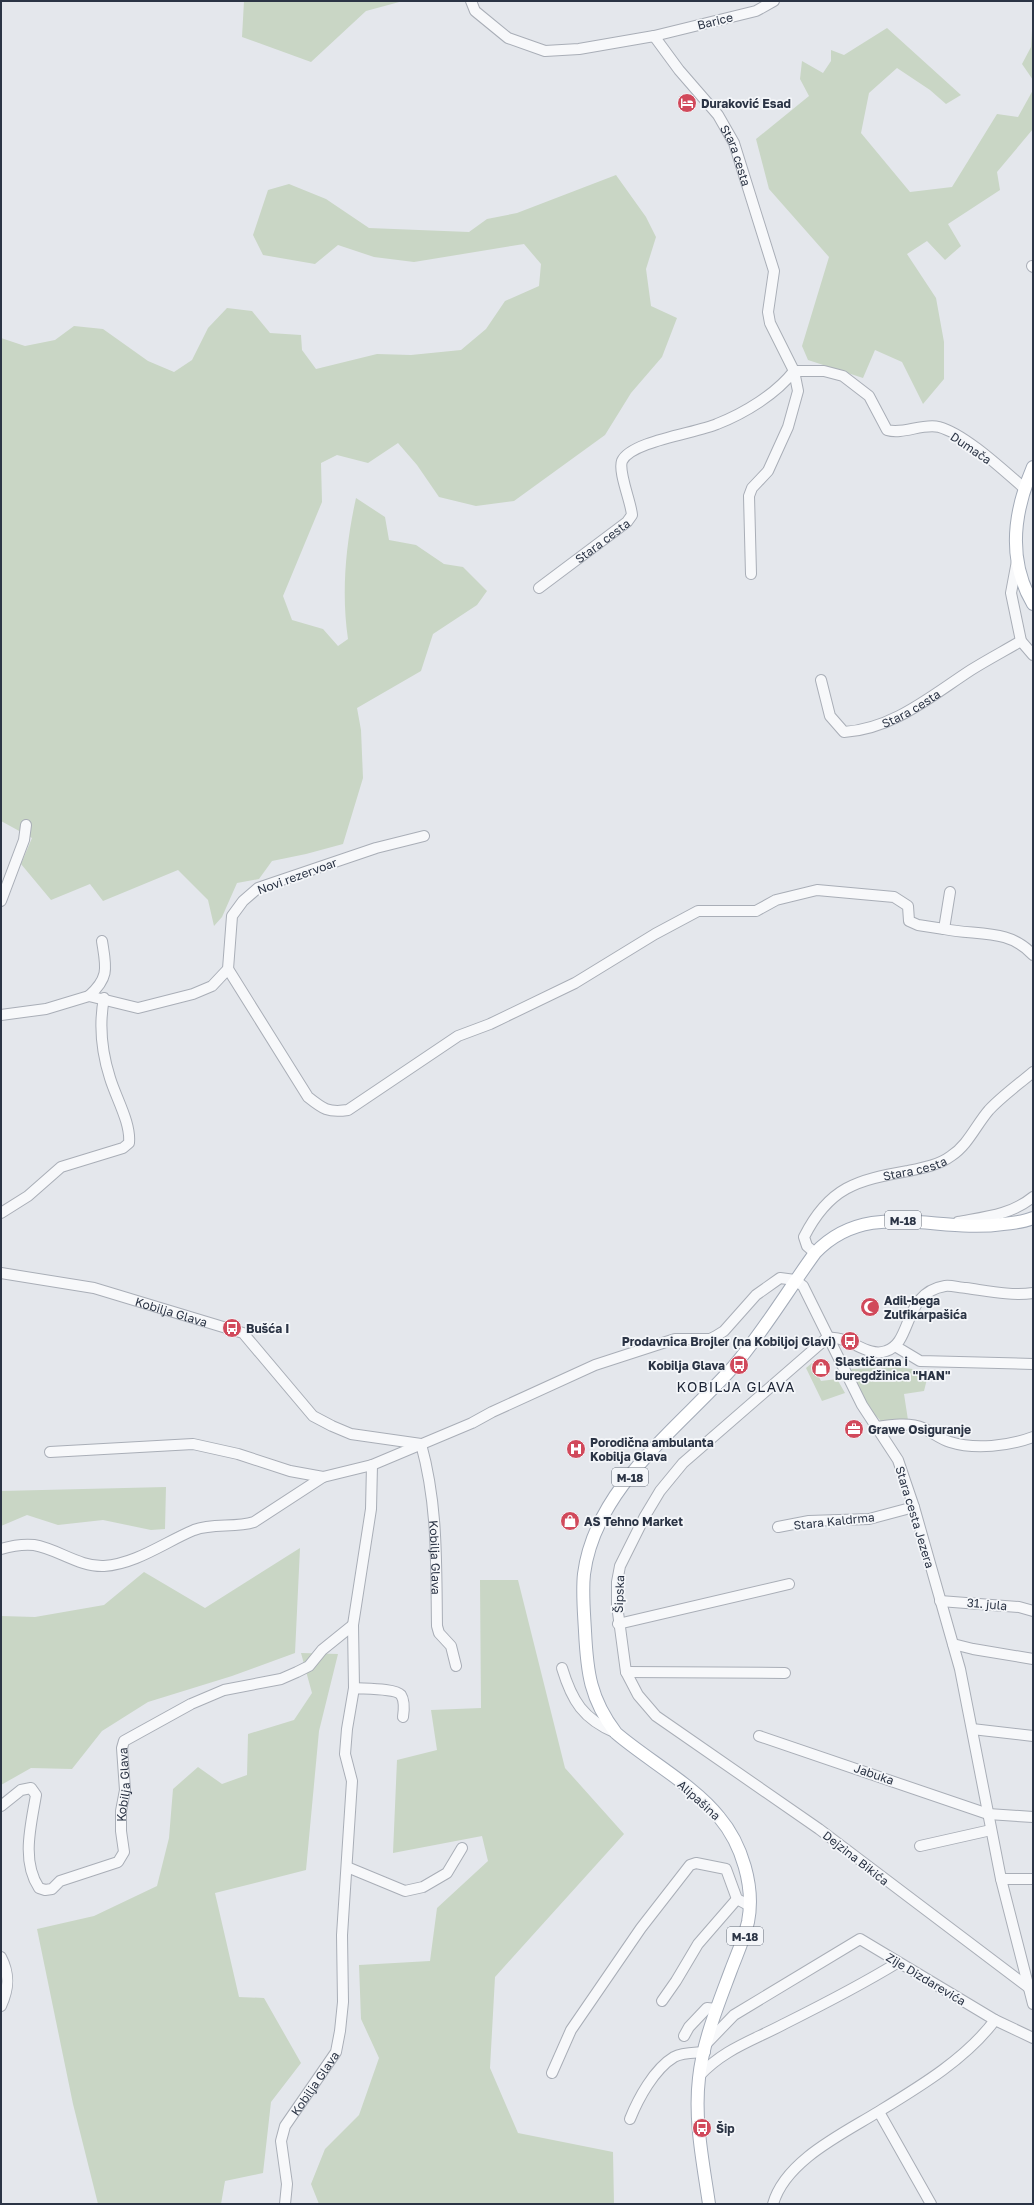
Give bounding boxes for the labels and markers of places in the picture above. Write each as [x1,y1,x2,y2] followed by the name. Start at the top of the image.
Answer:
[676,92,698,114] hotel icon: Duraković Esad
[701,96,791,111] place label: Duraković Esad
[884,1293,967,1322] place label: Adil-bega Zulfikarpašića
[859,1296,881,1318] mosque icon: Adil-bega Zulfikarpašića
[221,1317,243,1339] bus stop icon: Bušća I
[246,1321,289,1336] place label: Bušća I
[839,1330,861,1352] bus stop icon: Prodavnica Brojler (na Kobiljoj Glavi)
[622,1334,836,1349] place label: Prodavnica Brojler (na Kobiljoj Glavi)
[728,1354,750,1376] bus stop icon: Kobilja Glava
[835,1354,950,1383] place label: Slastičarna i buregdžinica "HAN"
[810,1357,832,1379] shop icon: Slastičarna i buregdžinica "HAN"
[648,1358,725,1373] place label: Kobilja Glava
[843,1418,865,1440] office icon: Grawe Osiguranje
[868,1422,971,1437] place label: Grawe Osiguranje
[590,1435,714,1464] place label: Porodična ambulanta Kobilja Glava
[565,1438,587,1460] hospital icon: Porodična ambulanta Kobilja Glava
[559,1510,581,1532] shop icon: AS Tehno Market
[584,1514,683,1529] place label: AS Tehno Market
[691,2117,713,2139] bus stop icon: Šip
[716,2121,735,2136] place label: Šip

